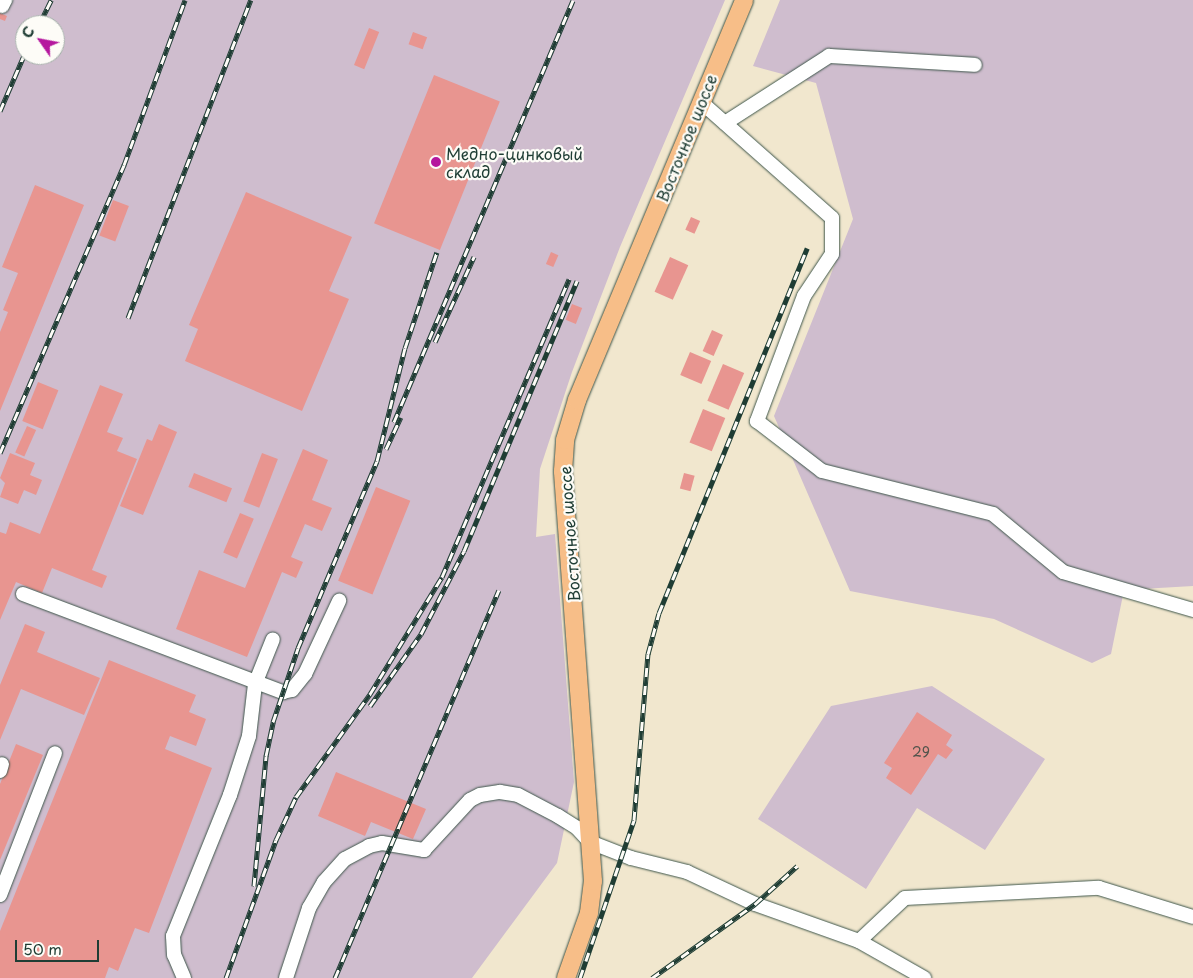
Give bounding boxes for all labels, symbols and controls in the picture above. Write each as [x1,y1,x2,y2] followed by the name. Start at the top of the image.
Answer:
[15,15,65,65] north arrow
[16,22,40,42] text: С
[652,71,720,205] street label: Восточное шоссе
[446,143,583,181] place label: Медно-цинковый склад
[430,156,442,168] marker: Медно-цинковый склад
[555,465,583,603] street label: Восточное шоссе
[912,744,930,760] house number: 29
[18,930,101,962] scale bar
[23,937,62,960] text: 50 m

